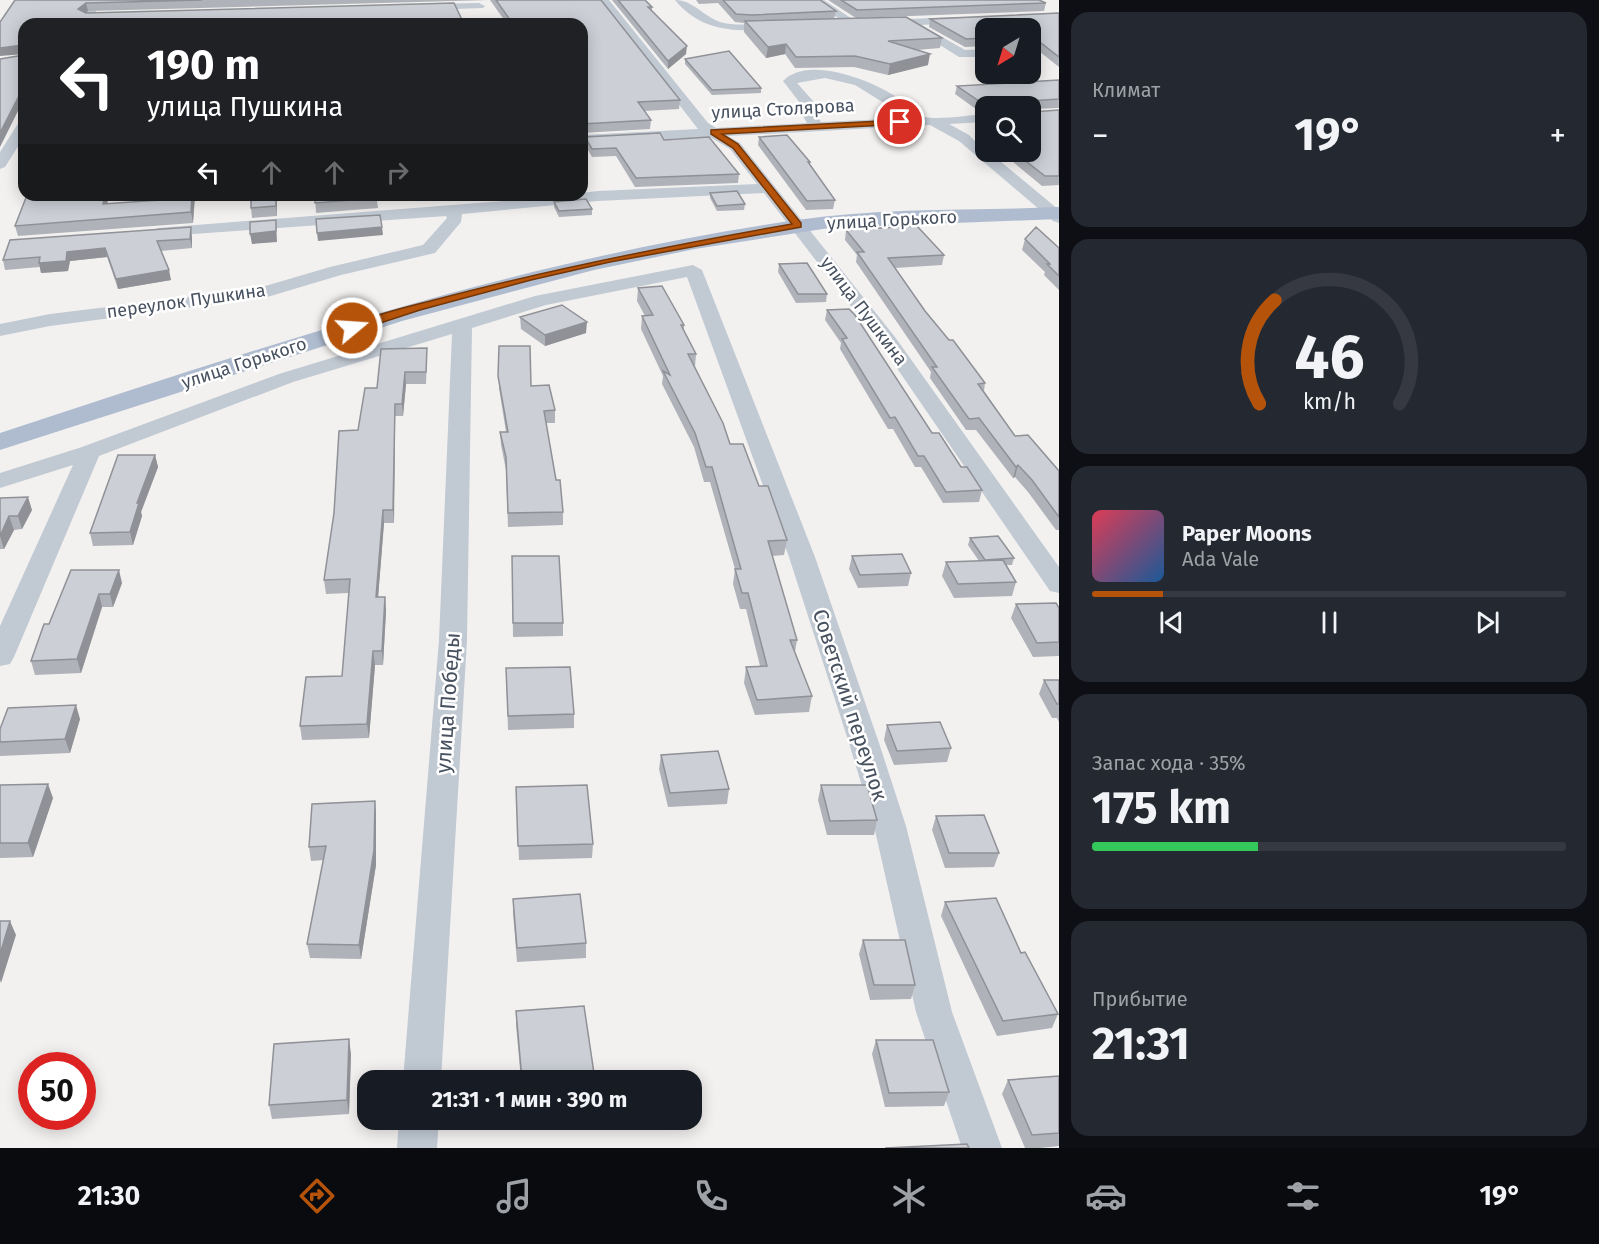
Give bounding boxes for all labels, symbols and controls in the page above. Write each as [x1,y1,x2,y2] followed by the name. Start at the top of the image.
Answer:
[975,18,1041,84] north arrow
[975,18,1041,162] map controls
[147,40,260,90] text: 190 m
[48,42,126,120] icon: left
[1092,78,1160,102] text: Климат
[147,91,343,123] text: улица Пушкина
[711,94,855,124] street label: улица Столярова
[874,96,925,147] pin
[975,96,1041,162] button: search
[883,105,916,138] icon: arrive
[1294,108,1364,162] text: 19°
[1092,116,1109,156] text: −
[1550,116,1566,156] text: +
[192,156,225,189] icon: left
[255,156,288,189] icon: ahead
[318,156,351,189] icon: ahead
[381,156,414,189] icon: right
[826,206,958,234] street label: улица Горького
[816,252,912,370] street label: улица Пушкина
[105,279,267,323] street label: переулок Пушкина
[320,296,384,360] position arrow
[1294,320,1364,395] text: 46
[179,332,309,394] street label: улица Горького
[1302,389,1356,415] text: km/h
[1182,520,1312,547] text: Paper Moons
[1182,547,1259,571] text: Ada Vale
[807,606,893,804] street label: Советский переулок
[1155,606,1188,639] icon: previous
[1313,606,1346,639] icon: pause
[1471,606,1504,639] icon: next
[430,632,466,774] street label: улица Победы
[1092,751,1245,775] text: Запас хода · 35%
[1092,781,1231,835] text: 175 km
[1092,987,1188,1011] text: Прибытие
[1092,1017,1190,1071] text: 21:31
[18,1052,96,1130] speed limit sign: 50
[432,1086,627,1113] text: 21:31 · 1 мин · 390 m
[296,1175,338,1217] icon: directions
[493,1175,535,1217] icon: music
[690,1175,732,1217] icon: phone
[888,1175,930,1217] icon: climate
[1085,1175,1127,1217] icon: car
[1282,1175,1324,1217] icon: filters
[78,1180,140,1212] text: 21:30
[1480,1180,1521,1212] text: 19°

